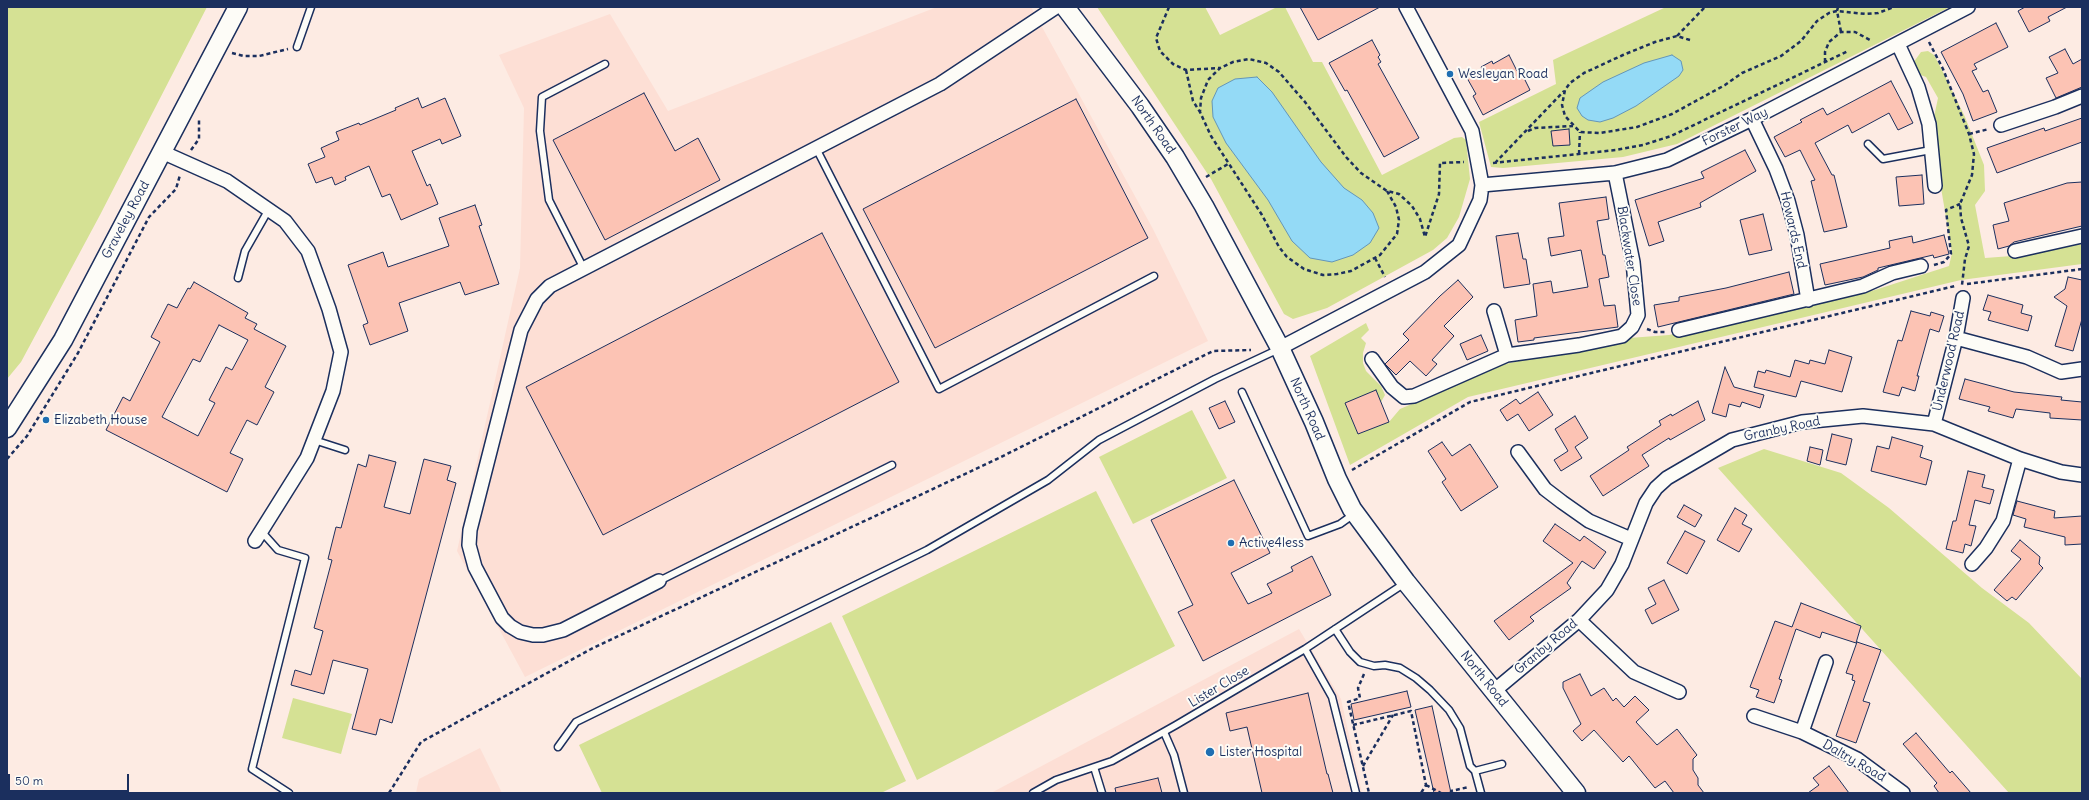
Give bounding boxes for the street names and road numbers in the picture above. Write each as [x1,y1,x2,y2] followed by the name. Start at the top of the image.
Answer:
[1127,93,1179,157] street label: North Road
[1700,104,1770,150] street label: Forster Way
[99,178,153,262] street label: Graveley Road
[1777,190,1809,270] street label: Howards End
[1613,205,1645,307] street label: Blackwater Close
[1930,309,1968,413] street label: Underwood Road
[1286,375,1328,443] street label: North Road
[1742,413,1822,445] street label: Granby Road
[1511,616,1581,678] street label: Granby Road
[1457,648,1511,710] street label: North Road
[1186,663,1252,711] street label: Lister Close
[1820,737,1888,785] street label: Daltry Road

